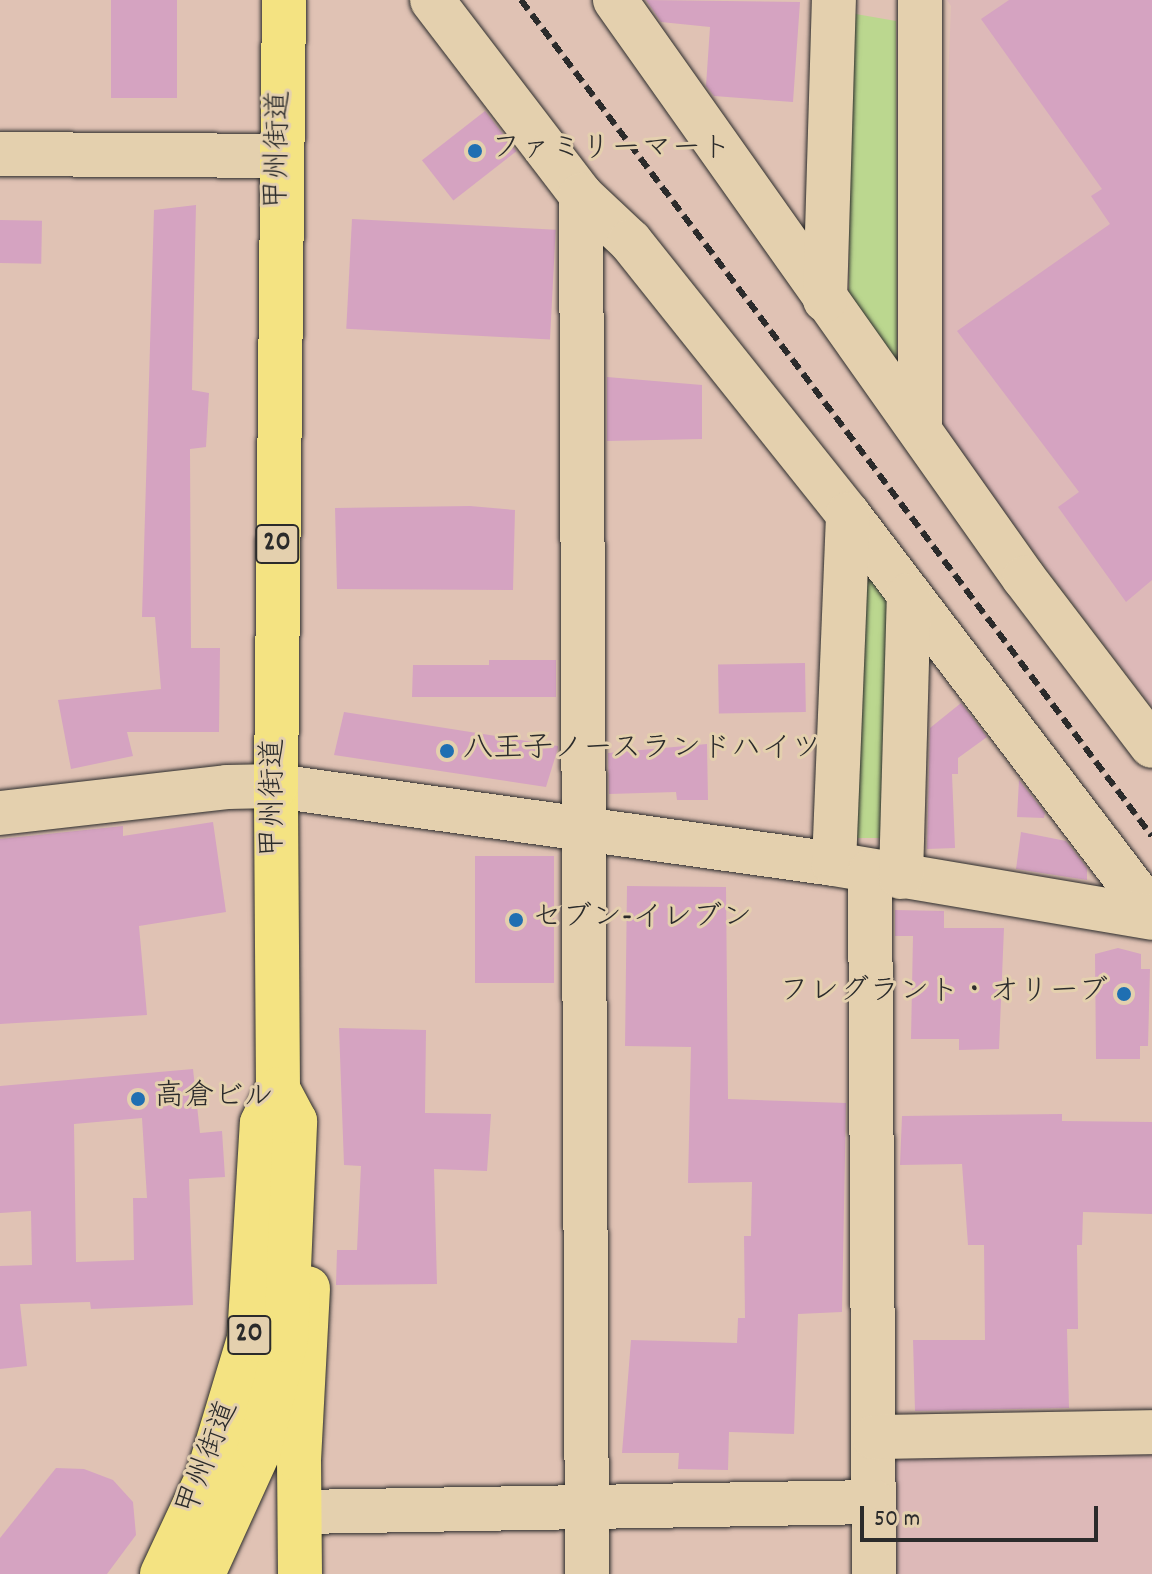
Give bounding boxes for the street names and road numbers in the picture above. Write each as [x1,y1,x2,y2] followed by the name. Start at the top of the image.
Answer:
[262,90,300,210] street label: 甲州街道
[255,520,299,568] road number: 20
[258,738,294,858] street label: 甲州街道
[227,1311,271,1359] road number: 20
[172,1397,248,1521] street label: 甲州街道

